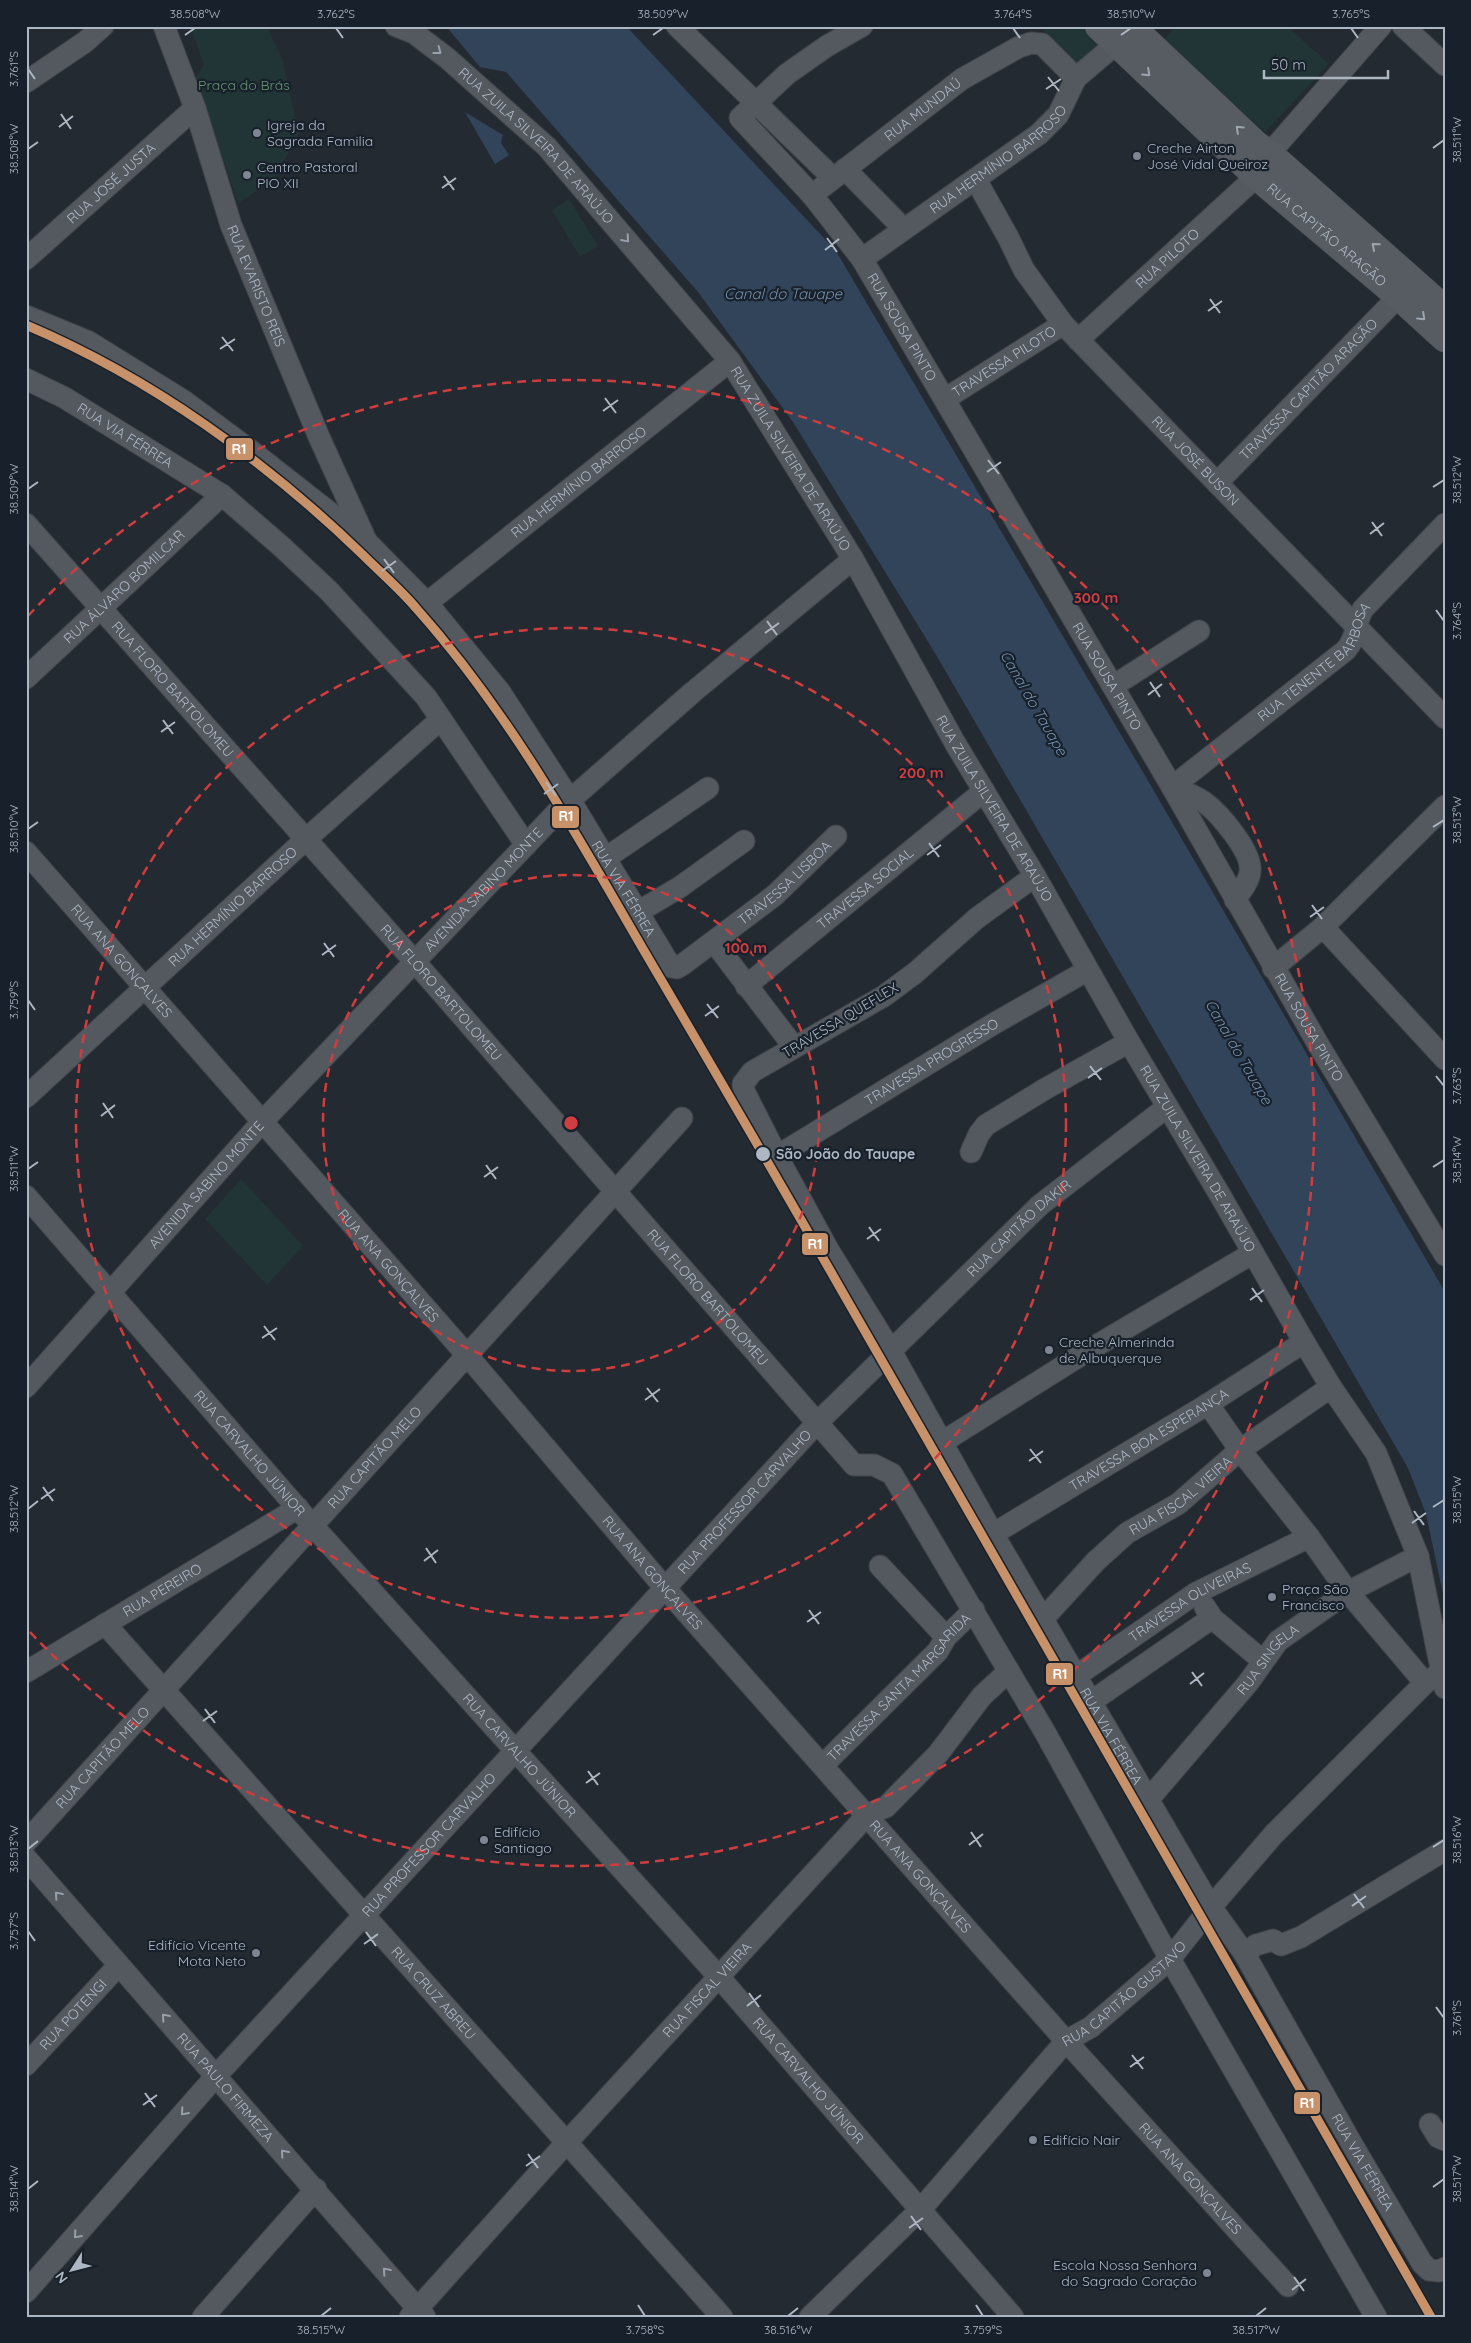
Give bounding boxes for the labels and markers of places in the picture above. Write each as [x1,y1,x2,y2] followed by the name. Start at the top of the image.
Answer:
[267,116,373,150] place label: Igreja da Sagrada Familia
[251,127,263,139] marker: Igreja da Sagrada Familia
[1147,139,1268,173] place label: Creche Airton José Vidal Queiroz
[1131,150,1143,162] marker: Creche Airton José Vidal Queiroz
[257,158,358,192] place label: Centro Pastoral PIO XII
[241,169,253,181] marker: Centro Pastoral PIO XII
[562,1114,580,1132] centre of rings
[754,1145,772,1163] marker: São João do Tauape
[776,1145,915,1163] place label: São João do Tauape
[1059,1333,1174,1367] place label: Creche Almerinda de Albuquerque
[1043,1344,1055,1356] marker: Creche Almerinda de Albuquerque
[1282,1580,1348,1614] place label: Praça São Francisco
[1266,1591,1278,1603] marker: Praça São Francisco
[494,1823,552,1857] place label: Edifício Santiago
[478,1834,490,1846] marker: Edifício Santiago
[148,1936,246,1970] place label: Edifício Vicente Mota Neto
[250,1947,262,1959] marker: Edifício Vicente Mota Neto
[1043,2131,1121,2149] place label: Edifício Nair
[1027,2134,1039,2146] marker: Edifício Nair
[1053,2256,1197,2290] place label: Escola Nossa Senhora do Sagrado Coração
[1201,2267,1213,2279] marker: Escola Nossa Senhora do Sagrado Coração

